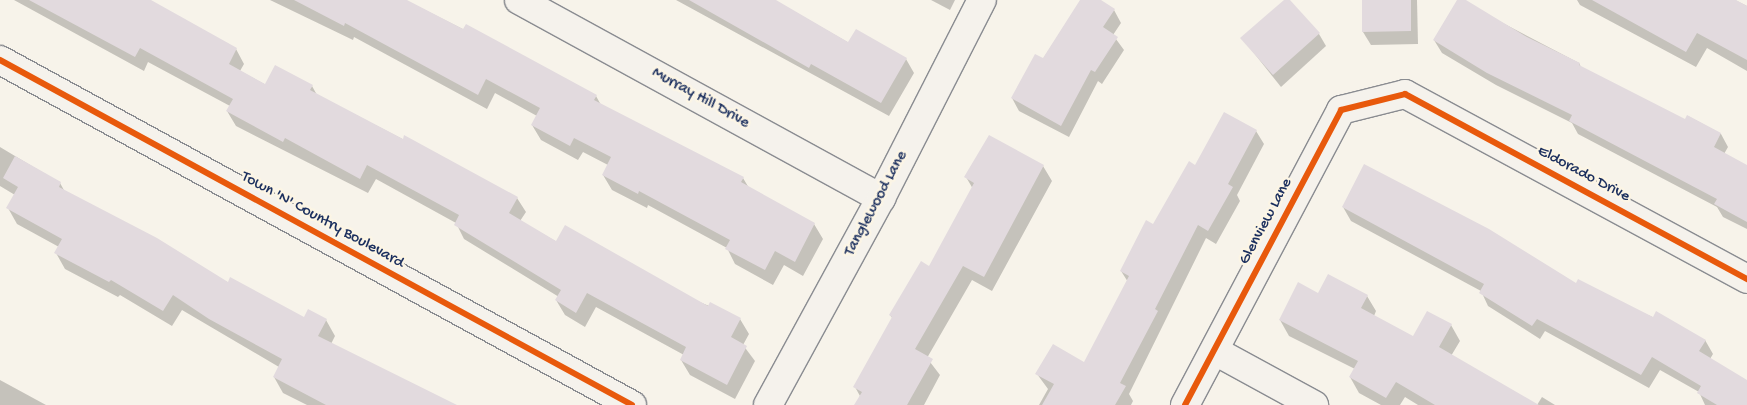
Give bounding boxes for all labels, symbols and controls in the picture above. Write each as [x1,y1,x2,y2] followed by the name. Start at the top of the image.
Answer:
[648,64,752,134] street label: Murray Hill Drive
[1533,143,1633,207] street label: Eldorado Drive
[841,148,913,260] street label: Tanglewood Lane
[237,168,407,274] street label: Town 'N' Country Boulevard
[1236,176,1298,268] street label: Glenview Lane

